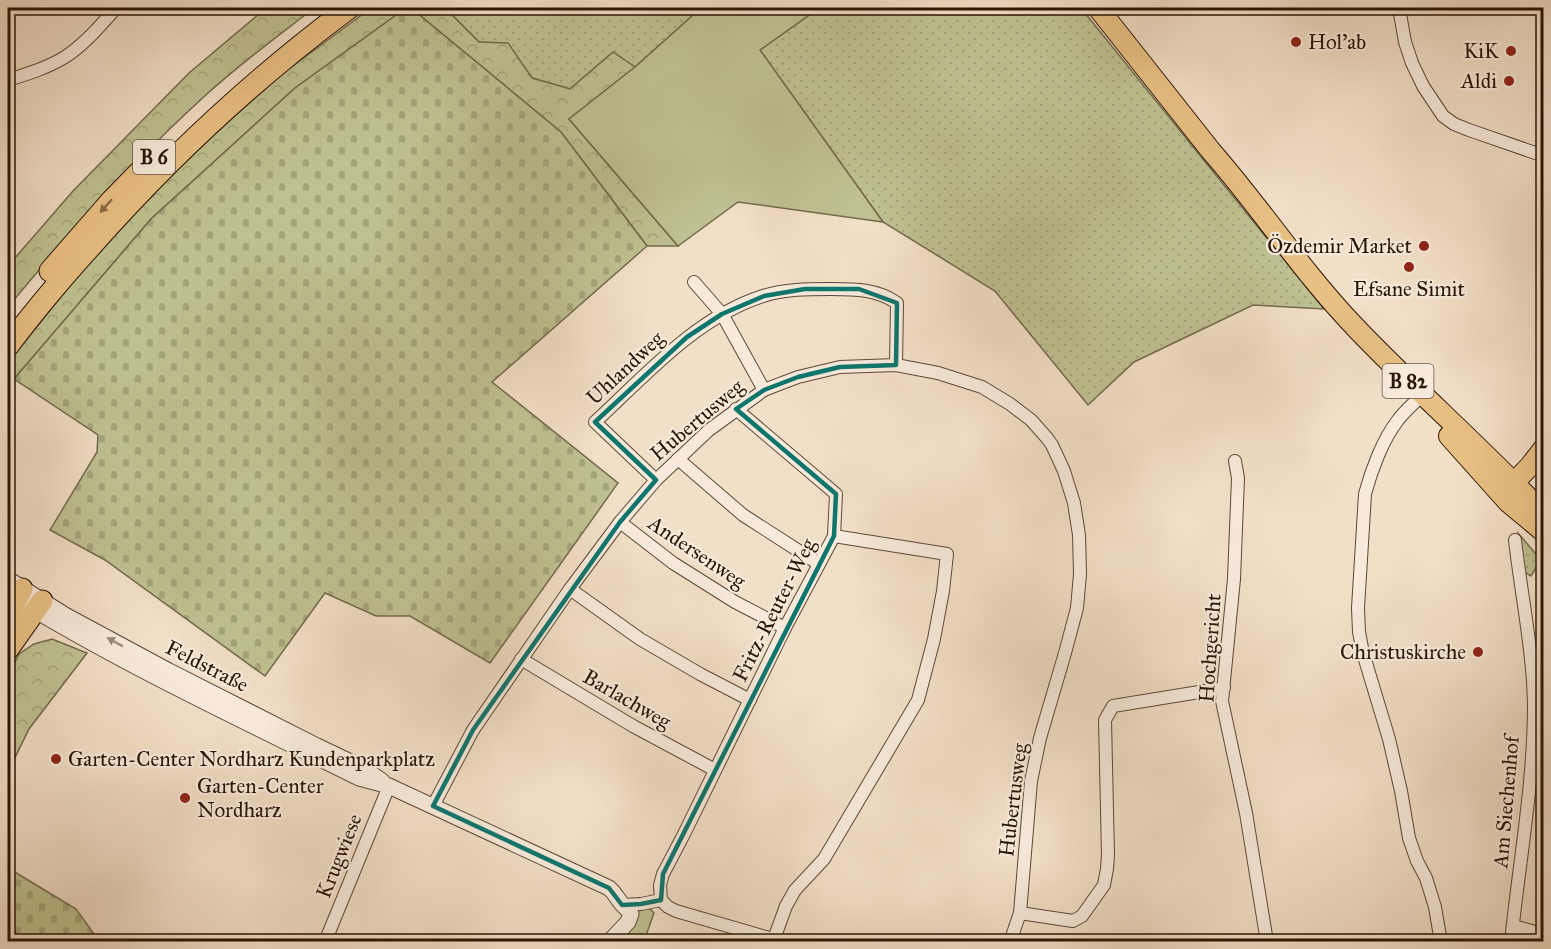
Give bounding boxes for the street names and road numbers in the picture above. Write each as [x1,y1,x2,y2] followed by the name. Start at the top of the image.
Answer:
[133,140,175,174] road number: B 6
[581,325,669,410] street label: Uhlandweg
[1382,364,1434,398] road number: B 82
[645,373,749,467] street label: Hubertusweg
[642,509,751,594] street label: Andersenweg
[727,534,821,686] street label: Fritz-Reuter-Weg
[1193,592,1227,703] street label: Hochgericht
[161,634,253,698] street label: Feldstraße
[578,663,676,735] street label: Barlachweg
[1487,732,1525,870] street label: Am Siechenhof
[993,741,1033,858] street label: Hubertusweg
[310,810,368,902] street label: Krugwiese

